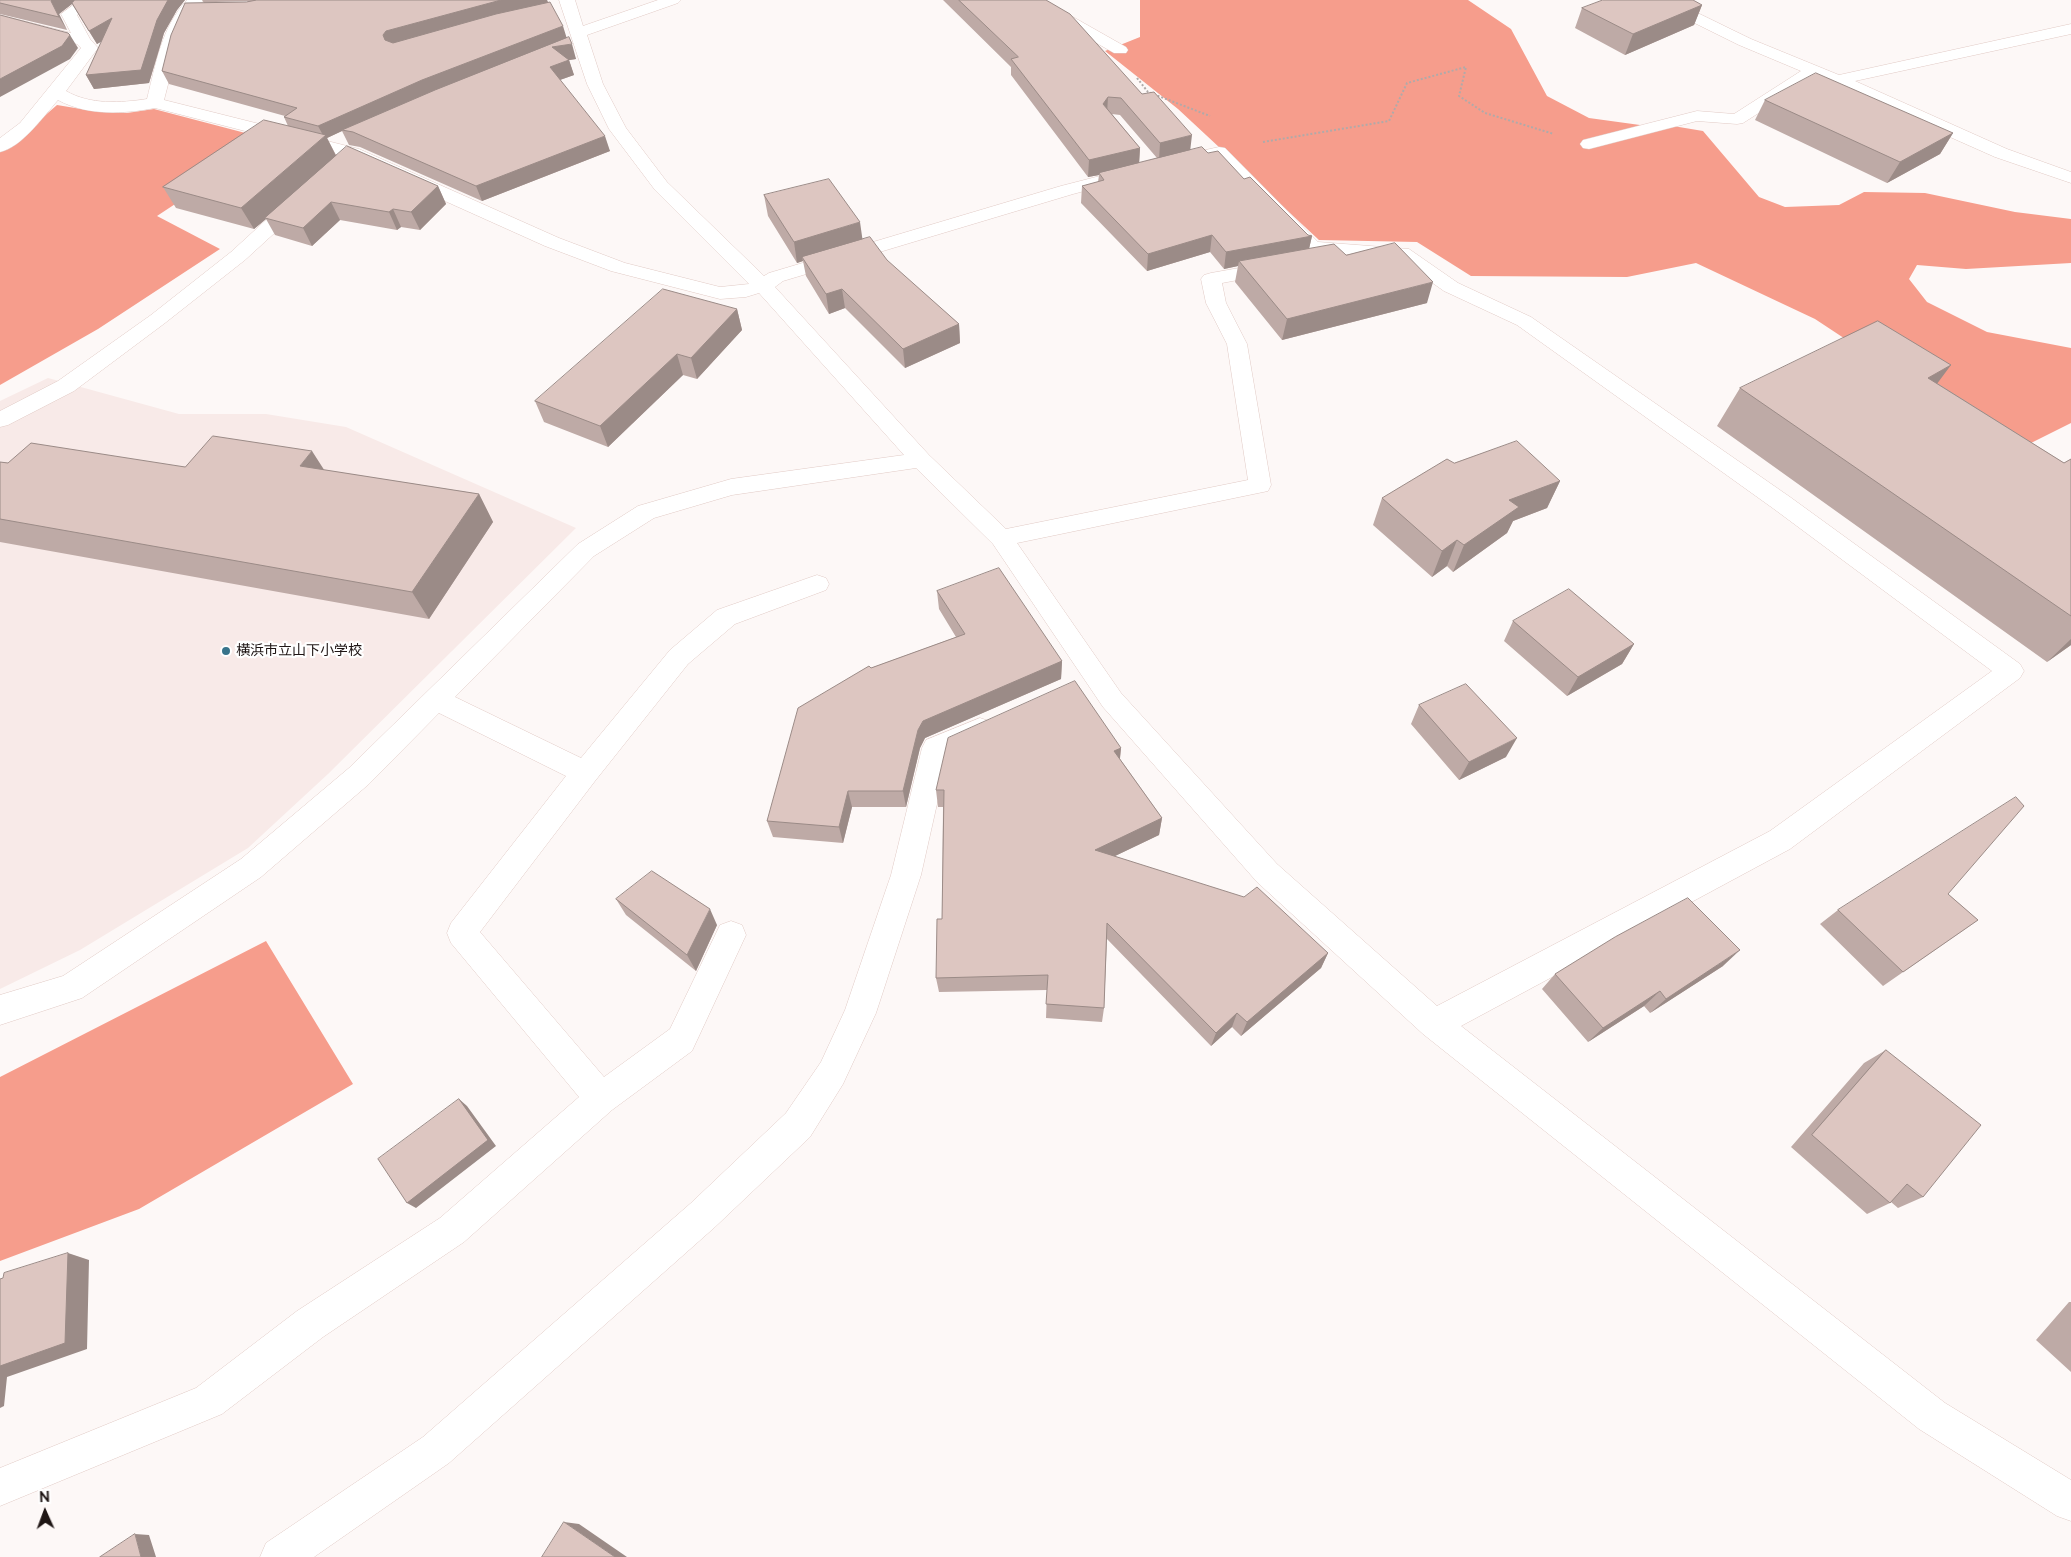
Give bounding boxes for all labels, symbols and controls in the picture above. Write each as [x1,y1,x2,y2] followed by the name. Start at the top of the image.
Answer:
[236,643,362,659] place label: 横浜市立山下小学校
[220,645,232,657] marker: 横浜市立山下小学校
[20,1487,70,1537] north arrow
[39,1489,50,1505] text: N

